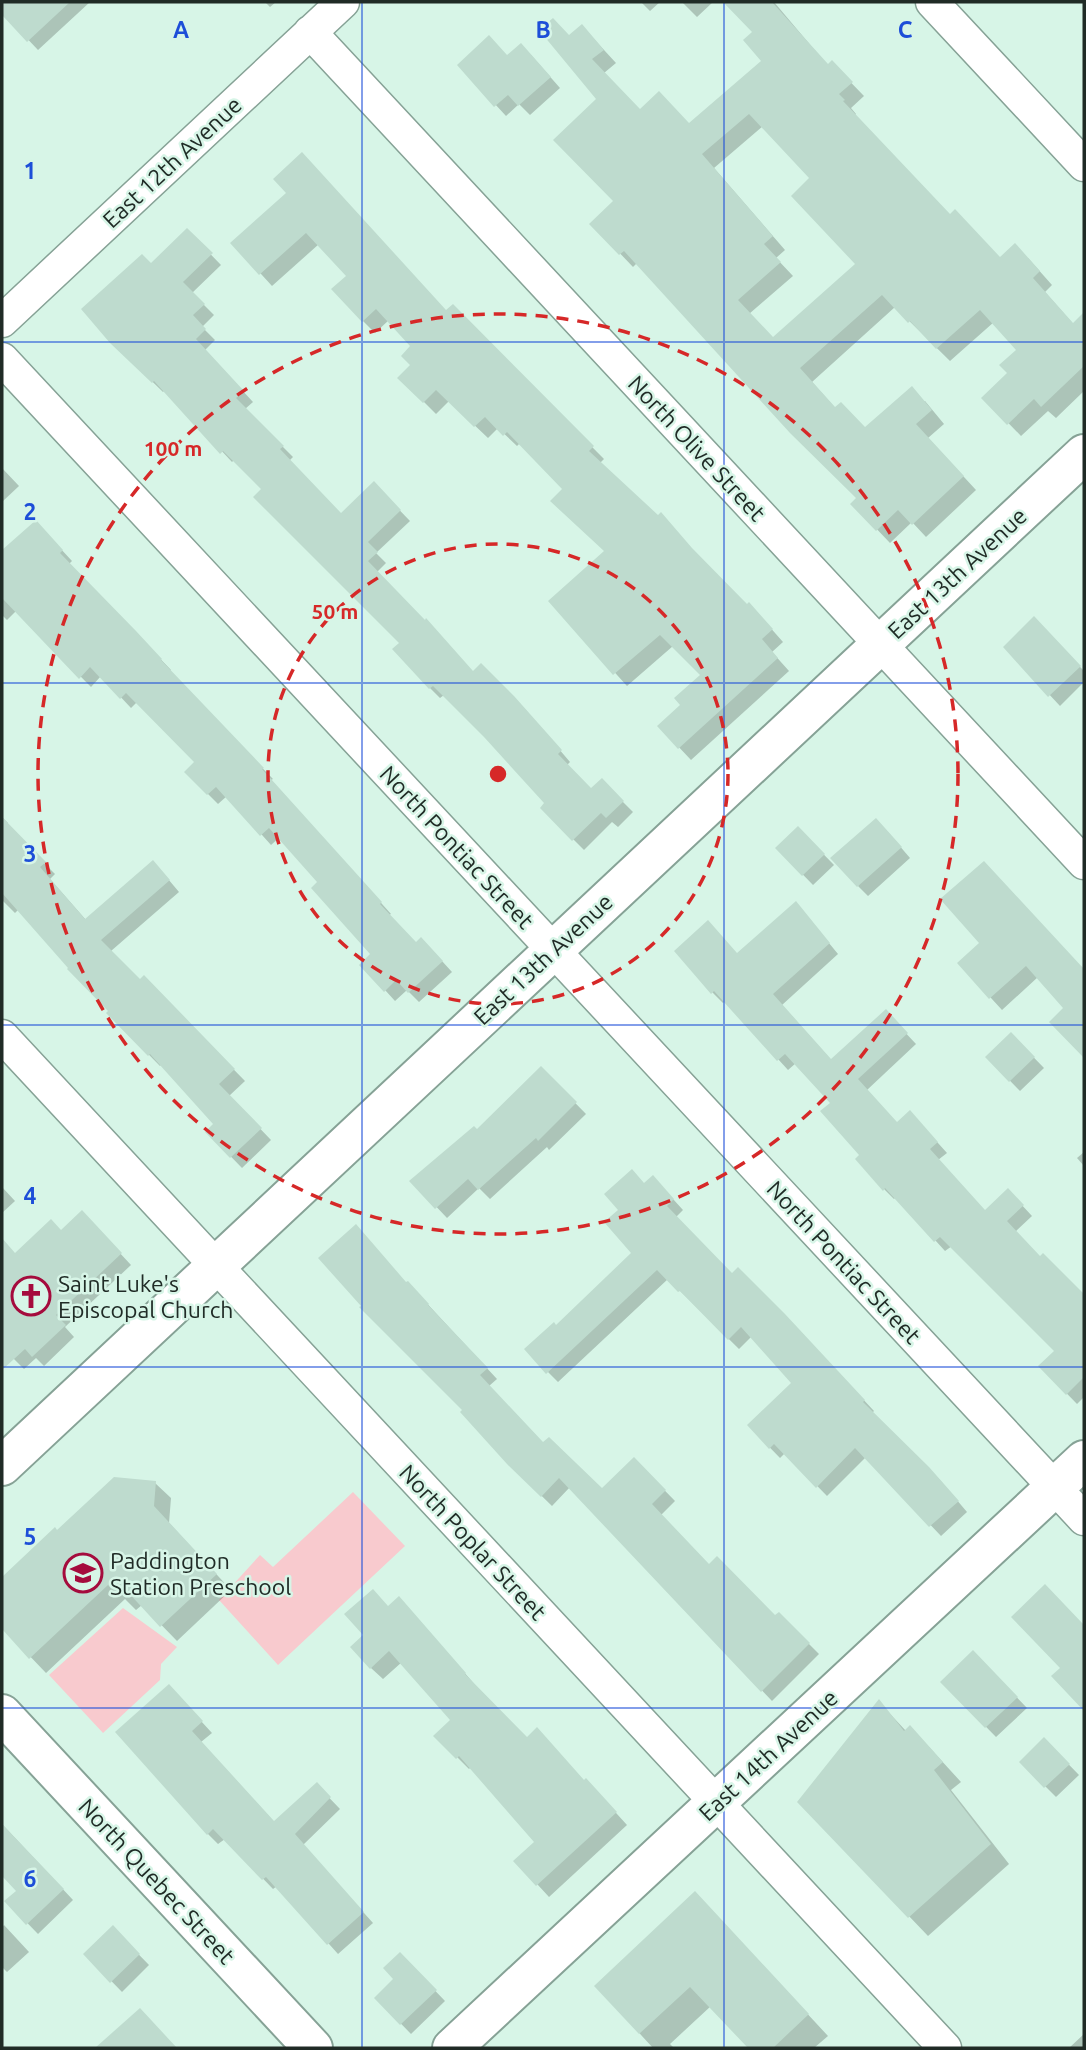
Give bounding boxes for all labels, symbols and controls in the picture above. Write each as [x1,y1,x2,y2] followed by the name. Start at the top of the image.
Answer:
[173,17,189,42] text: A
[535,17,551,42] text: B
[898,17,913,42] text: C
[98,92,246,232] street label: East 12th Avenue
[24,158,36,183] text: 1
[623,370,771,526] street label: North Olive Street
[144,436,202,460] text: 100 m
[24,499,36,524] text: 2
[883,503,1031,643] street label: East 13th Avenue
[312,599,358,623] text: 50 m
[375,761,539,933] street label: North Pontiac Street
[486,762,510,786] centre of rings
[24,841,36,866] text: 3
[469,889,617,1029] street label: East 13th Avenue
[762,1176,926,1348] street label: North Pontiac Street
[24,1183,37,1208] text: 4
[58,1271,233,1322] place label: Saint Luke's Episcopal Church
[10,1275,52,1317] church icon: Saint Luke's Episcopal Church
[395,1459,551,1625] street label: North Poplar Street
[24,1524,36,1549] text: 5
[110,1548,291,1599] place label: Paddington Station Preschool
[62,1552,104,1594] school or university icon: Paddington Station Preschool
[694,1685,842,1825] street label: East 14th Avenue
[74,1793,240,1969] street label: North Quebec Street
[24,1866,37,1891] text: 6

